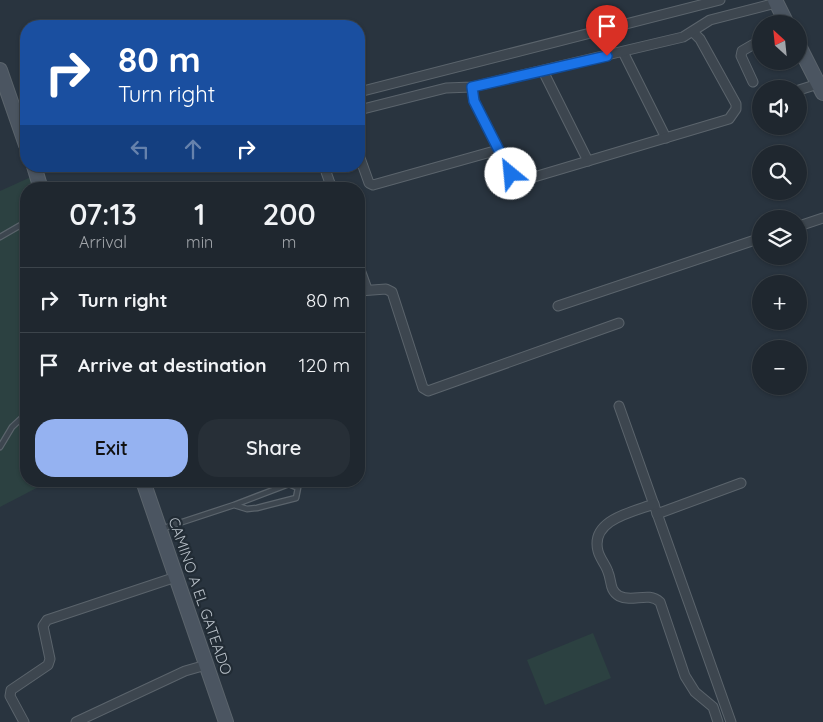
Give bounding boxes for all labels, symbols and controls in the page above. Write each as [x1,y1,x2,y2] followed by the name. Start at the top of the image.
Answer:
[586,5,628,56] pin
[593,12,621,40] icon: arrive
[752,15,808,70] north arrow
[752,15,807,395] map controls
[118,37,201,81] text: 80 m
[35,40,100,105] icon: right
[118,80,215,108] text: Turn right
[752,80,807,135] button: sound
[126,135,154,163] icon: left
[179,135,207,163] icon: ahead
[232,135,260,163] icon: right
[752,145,807,200] button: search
[484,147,536,199] position arrow
[69,195,137,233] text: 07:13
[194,195,205,233] text: 1
[262,195,316,233] text: 200
[752,210,807,265] button: layers
[79,232,127,252] text: Arrival
[186,232,213,252] text: min
[282,232,296,252] text: m
[752,275,807,330] button: +
[35,286,63,314] icon: right
[78,288,167,312] text: Turn right
[306,288,350,312] text: 80 m
[752,340,807,395] button: −
[35,351,63,379] icon: arrive
[78,353,267,377] text: Arrive at destination
[299,353,350,377] text: 120 m
[35,419,188,477] button: Exit
[198,419,350,477] button: Share
[165,515,236,677] street label: CAMINO A EL GATEADO

